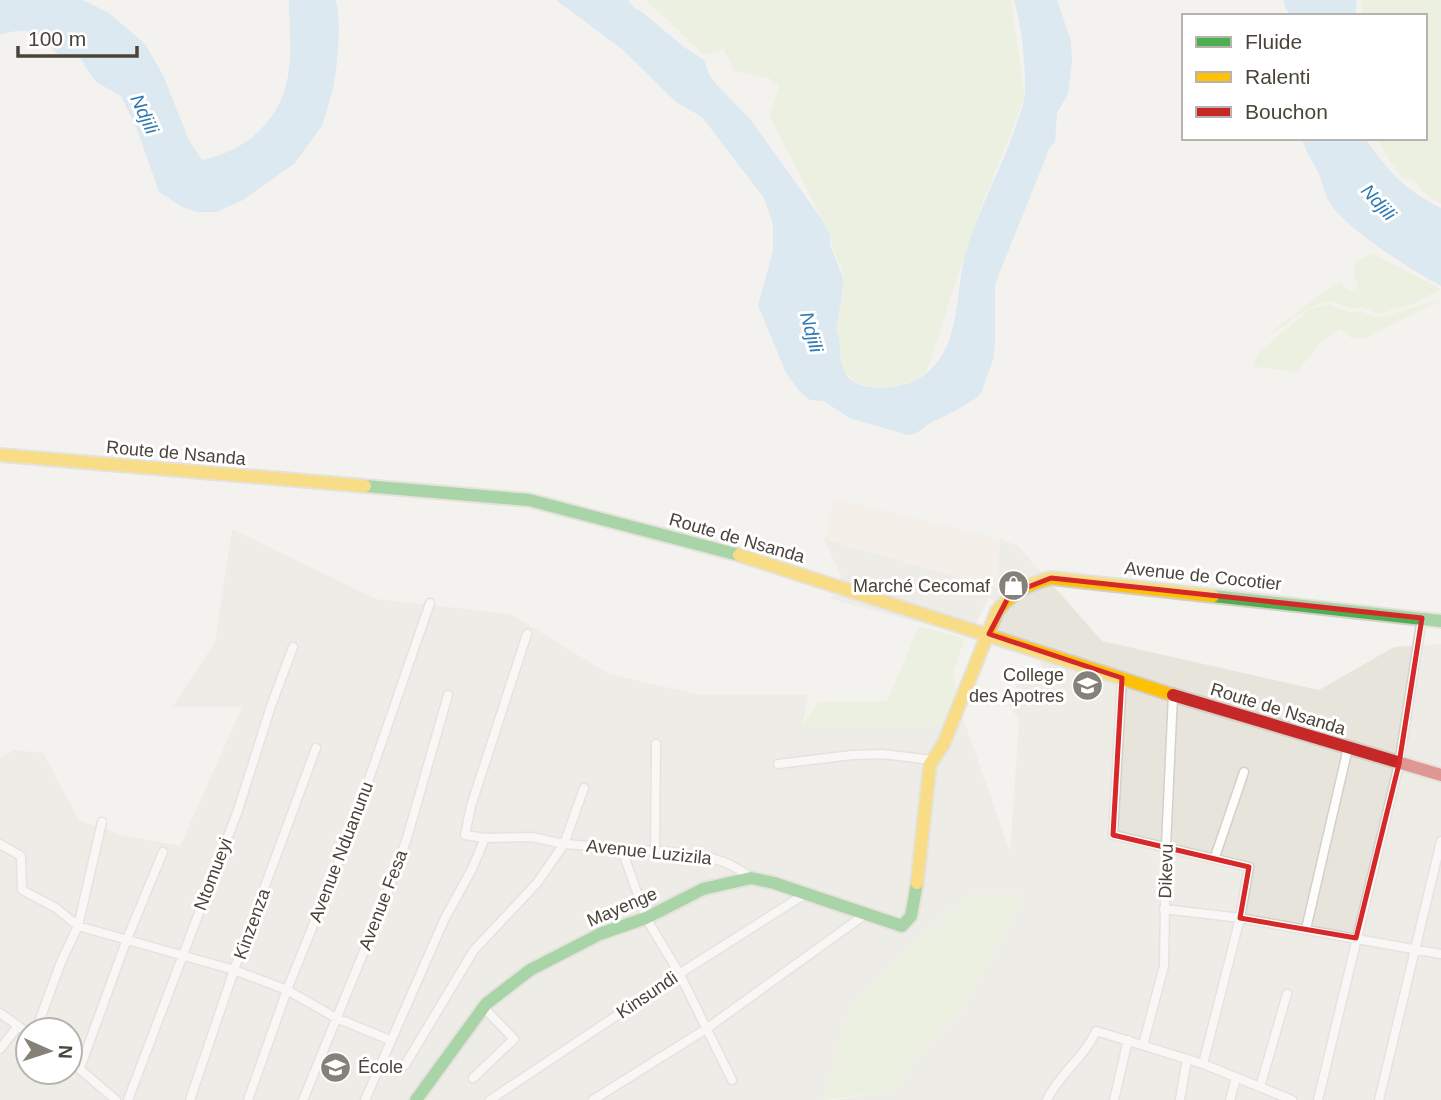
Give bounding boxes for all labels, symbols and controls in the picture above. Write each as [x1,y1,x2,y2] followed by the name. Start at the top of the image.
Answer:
[18,14,136,58] scale bar
[1182,14,1427,140] legend
[28,27,86,50] text: 100 m
[1245,30,1302,53] text: Fluide
[1245,65,1310,88] text: Ralenti
[126,91,163,138] water label: Ndjili
[1245,100,1328,123] text: Bouchon
[1357,180,1401,225] water label: Ndjili
[796,310,827,355] water label: Ndjili
[105,437,248,469] street label: Route de Nsanda
[667,509,808,567] street label: Route de Nsanda
[1123,558,1283,594] street label: Avenue de Cocotier
[996,569,1030,603] shop icon: Marché Cecomaf
[853,576,991,596] place label: Marché Cecomaf
[969,665,1064,706] place label: College des Apotres
[1070,668,1104,702] school or university icon: College des Apotres
[1208,679,1349,739] street label: Route de Nsanda
[305,779,377,925] street label: Avenue Nduanunu
[190,835,236,913] street label: Ntomueyi
[585,835,714,869] street label: Avenue Luzizila
[1155,843,1177,899] street label: Dikevu
[355,846,412,953] street label: Avenue Fesa
[584,883,660,931] street label: Mayenge
[230,885,274,962] street label: Kinzenza
[613,967,681,1023] street label: Kinsundi
[14,1016,84,1086] north arrow
[55,1044,76,1059] text: N
[318,1050,352,1084] school or university icon: École
[358,1057,403,1077] place label: École

